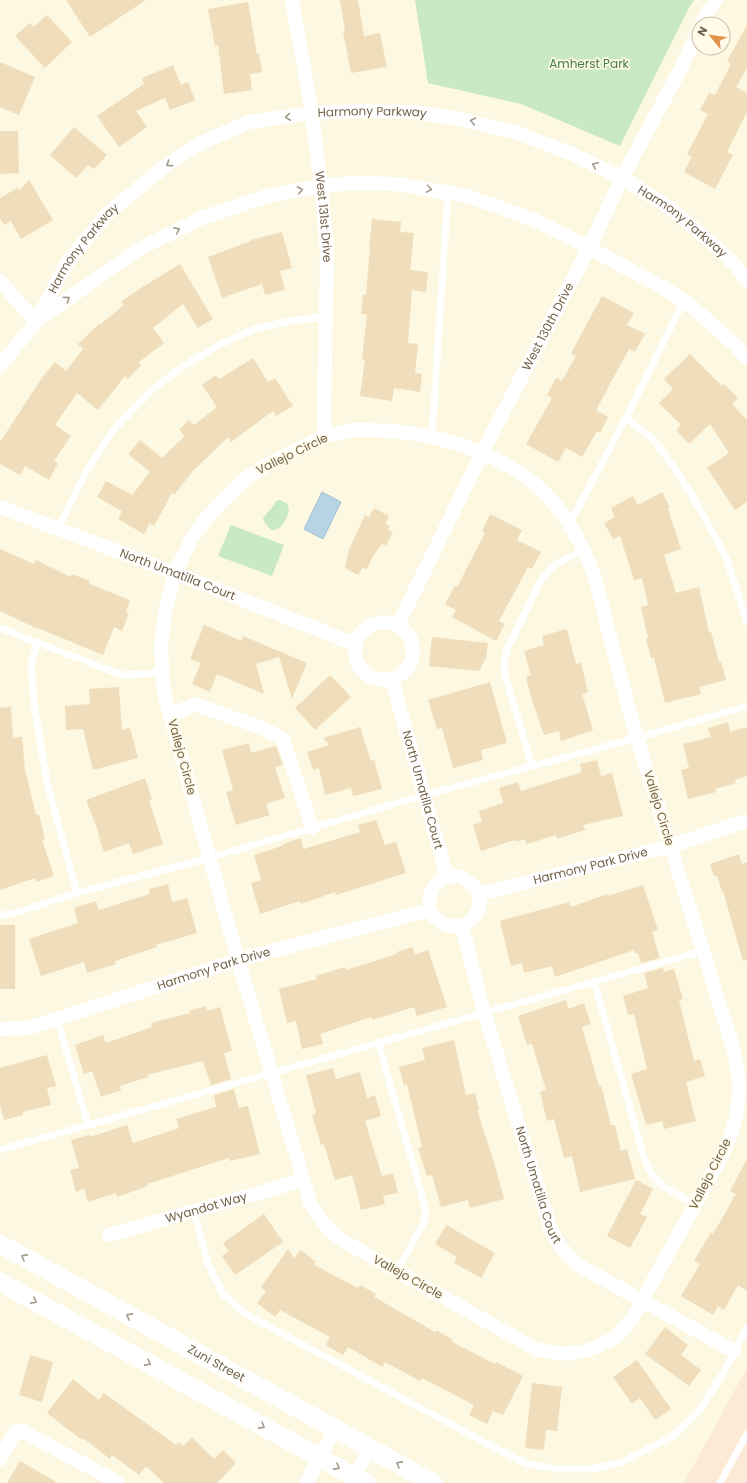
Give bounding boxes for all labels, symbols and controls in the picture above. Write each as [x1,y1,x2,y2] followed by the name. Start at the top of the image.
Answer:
[691,16,731,56] north arrow
[693,24,711,39] text: N
[549,55,630,72] park label: Amherst Park
[317,102,428,122] street label: Harmony Parkway
[285,112,291,121] one-way arrow
[469,118,476,126] one-way arrow
[166,159,173,166] one-way arrow
[591,162,599,170] one-way arrow
[311,170,336,262] street label: West 131st Drive
[635,181,731,261] street label: Harmony Parkway
[426,185,433,193] one-way arrow
[297,186,304,194] one-way arrow
[44,199,122,296] street label: Harmony Parkway
[173,227,181,235] one-way arrow
[518,279,577,373] street label: West 130th Drive
[63,296,70,303] one-way arrow
[253,429,330,478] street label: Vallejo Circle
[118,544,238,604] street label: North Umatilla Court
[164,717,201,797] street label: Vallejo Circle
[398,728,448,851] street label: North Umatilla Court
[640,768,679,848] street label: Vallejo Circle
[531,843,650,888] street label: Harmony Park Drive
[155,943,272,994] street label: Harmony Park Drive
[512,1124,566,1247] street label: North Umatilla Court
[684,1135,735,1212] street label: Vallejo Circle
[163,1187,249,1227] street label: Wyandot Way
[370,1250,446,1303] street label: Vallejo Circle
[21,1254,28,1262] one-way arrow
[30,1296,37,1304] one-way arrow
[126,1313,133,1320] one-way arrow
[185,1340,248,1386] street label: Zuni Street
[144,1359,152,1366] one-way arrow
[258,1421,266,1428] one-way arrow
[333,1462,340,1470] one-way arrow
[396,1462,403,1469] one-way arrow

